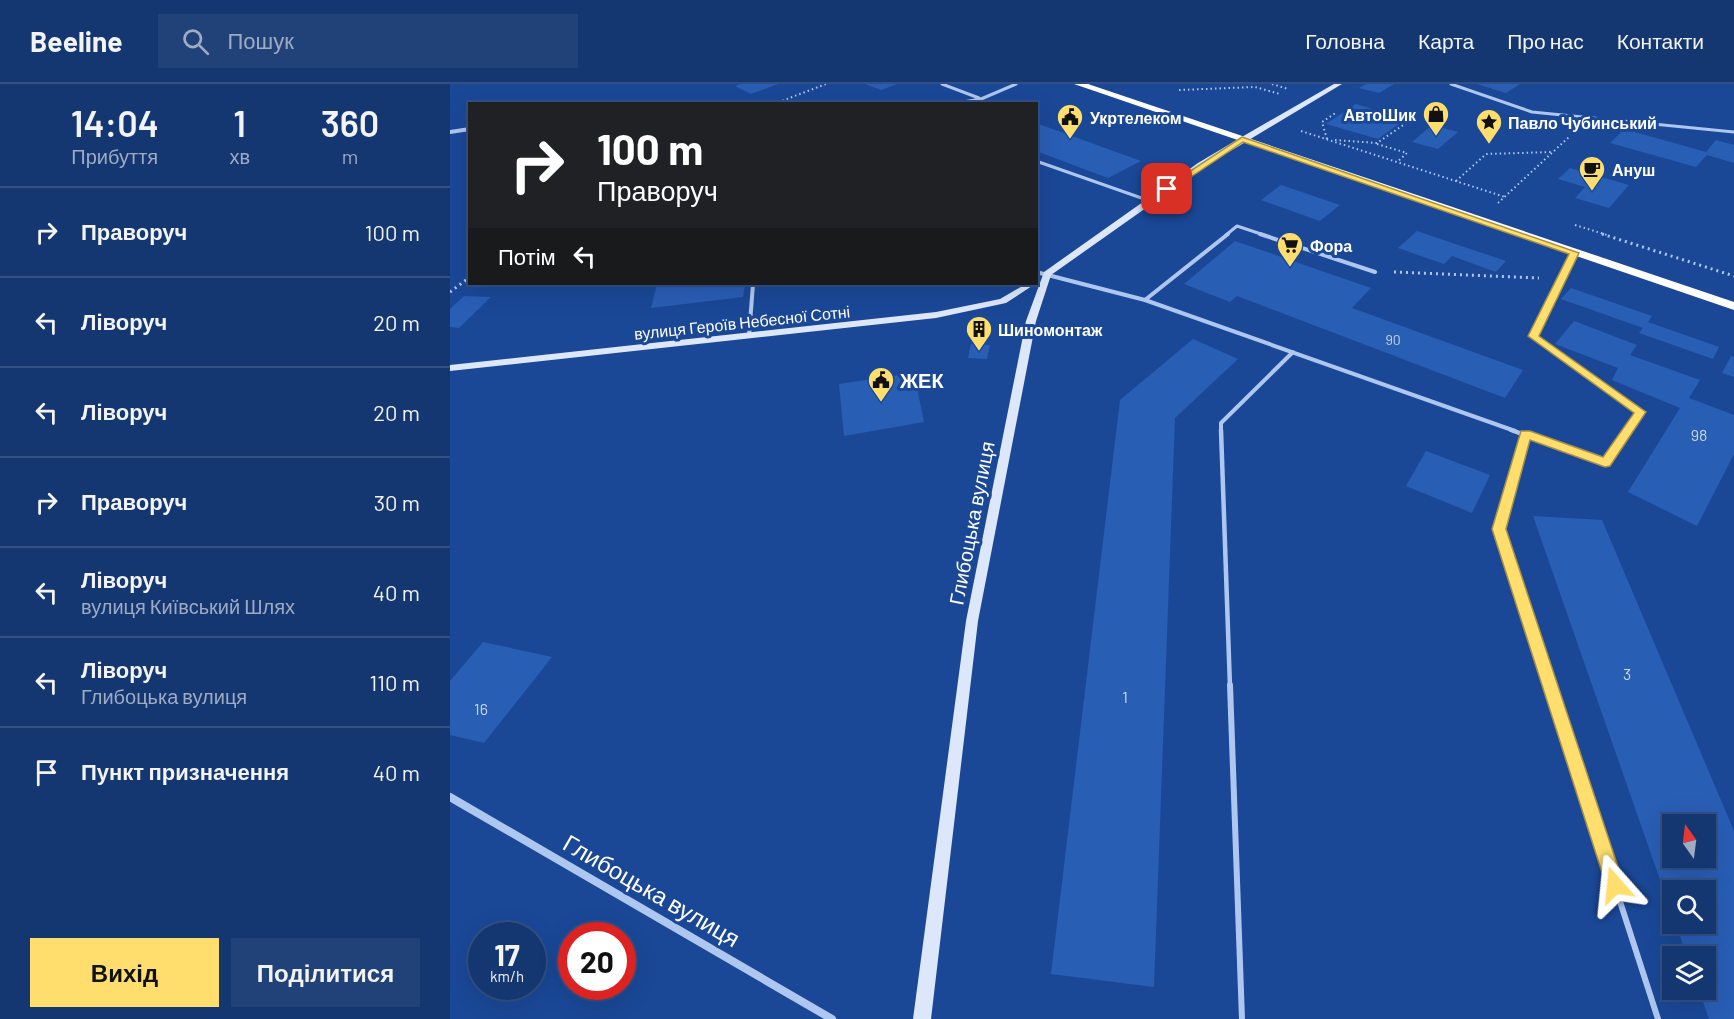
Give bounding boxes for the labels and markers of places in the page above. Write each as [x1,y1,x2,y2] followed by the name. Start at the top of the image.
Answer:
[1421,99,1451,137] shop icon: АвтоШик
[1055,102,1085,140] public building icon: Укртелеком
[1344,105,1417,124] place label: АвтоШик
[1474,107,1504,145] place icon: Павло Чубинський
[1090,108,1182,127] place label: Укртелеком
[1508,113,1657,132] place label: Павло Чубинський
[1577,154,1607,192] cafe icon: Ануш
[1612,160,1655,179] place label: Ануш
[1141,163,1192,214] pin
[1275,230,1305,268] supermarket icon: Фора
[1310,236,1352,255] place label: Фора
[964,314,994,352] building icon: Шиномонтаж
[998,320,1103,339] place label: Шиномонтаж
[866,365,896,403] public building icon: ЖЕК
[899,368,944,392] place label: ЖЕК

